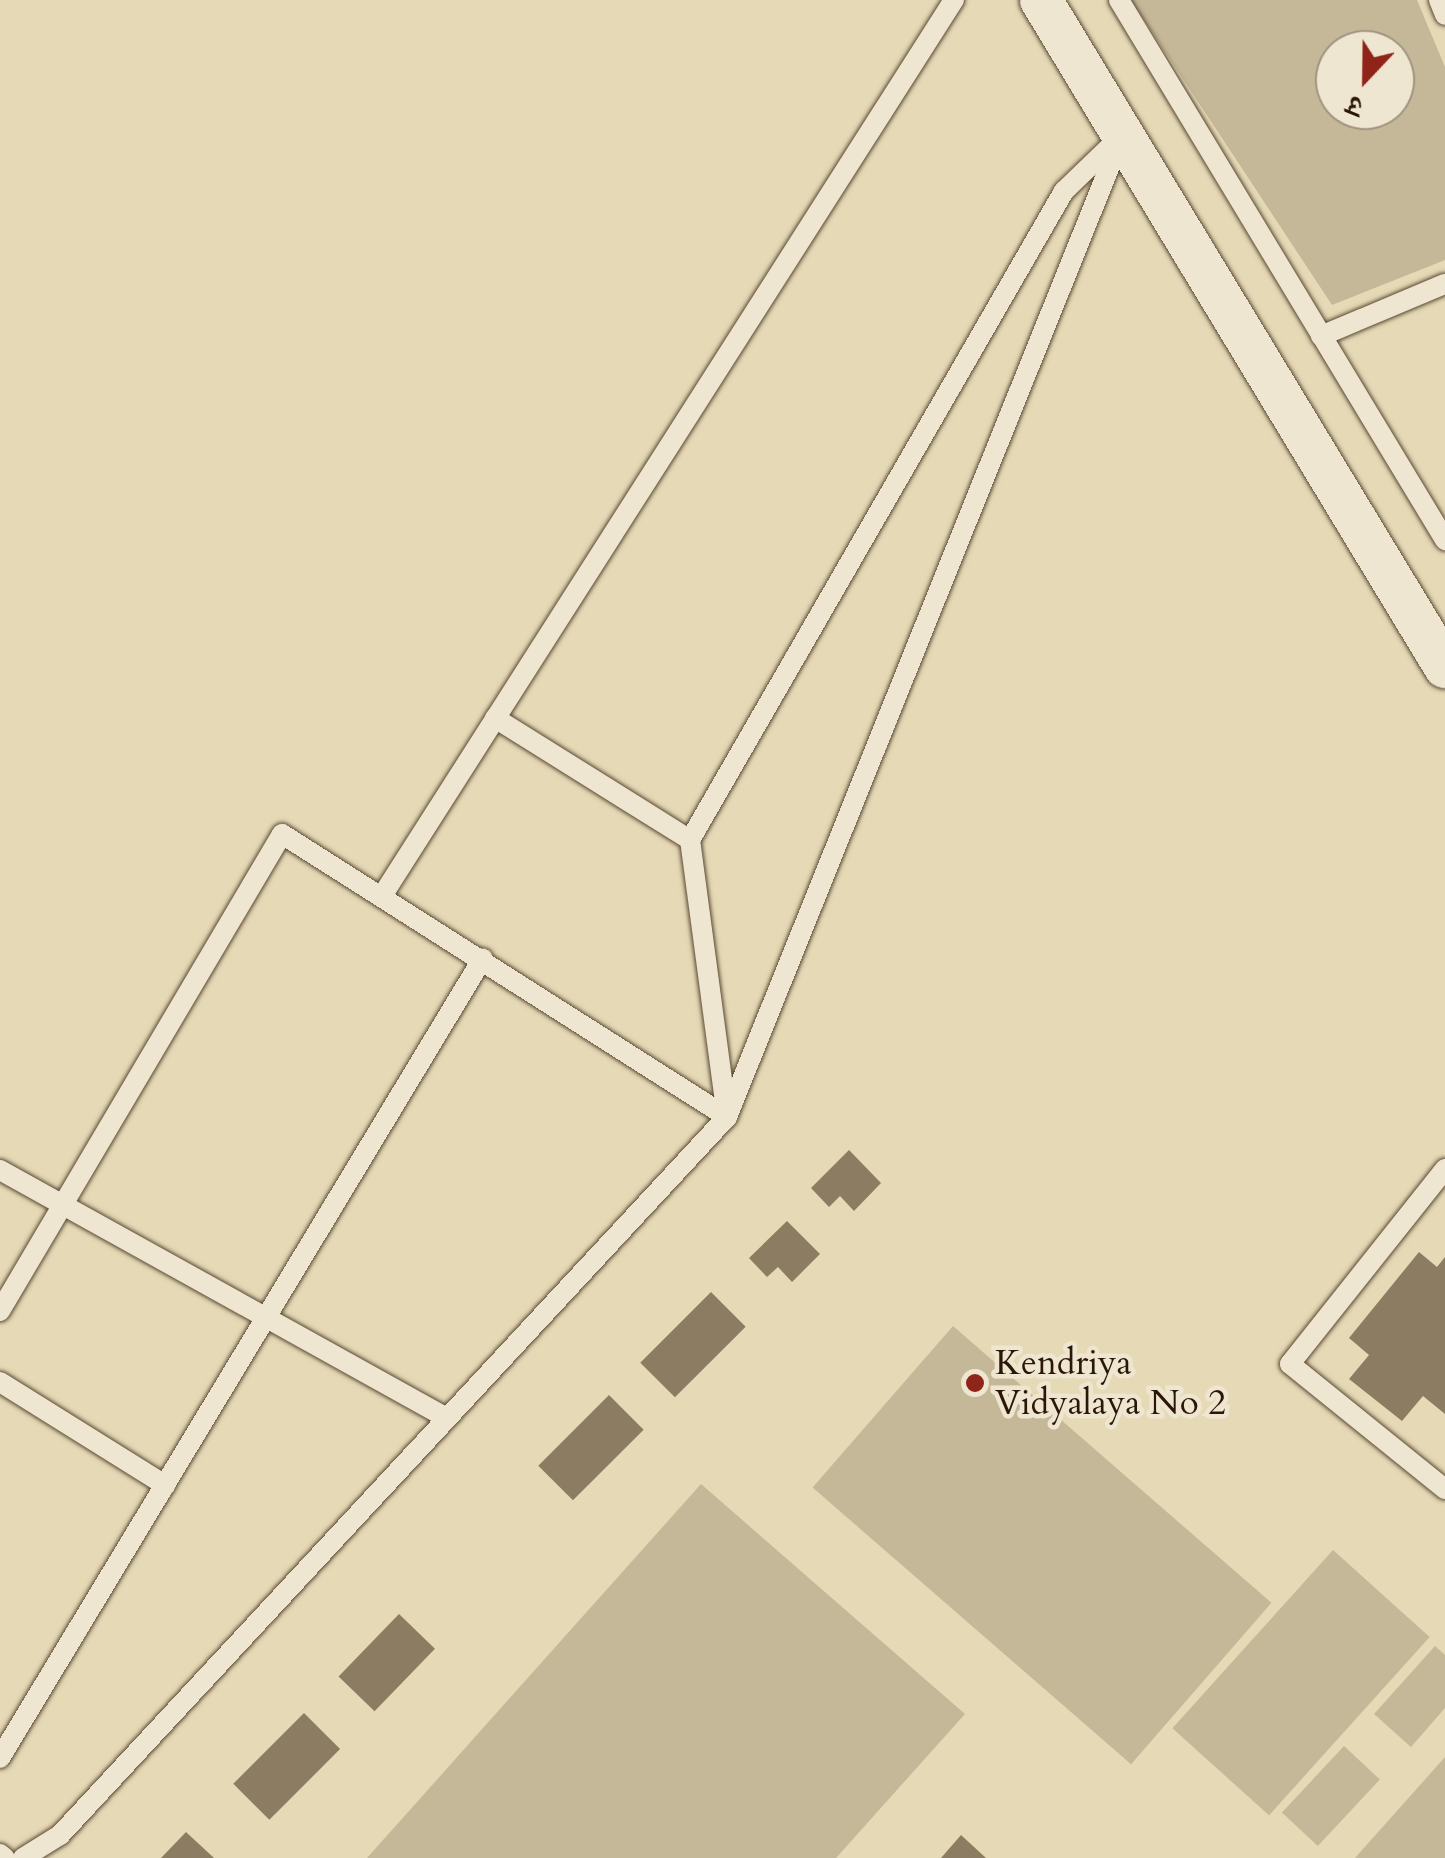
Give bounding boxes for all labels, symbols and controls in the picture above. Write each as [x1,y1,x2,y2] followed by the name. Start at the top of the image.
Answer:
[1315,30,1415,130] north arrow
[1341,86,1368,126] text: उ
[995,1342,1226,1424] place label: Kendriya Vidyalaya No 2
[964,1372,986,1394] marker: Kendriya Vidyalaya No 2

